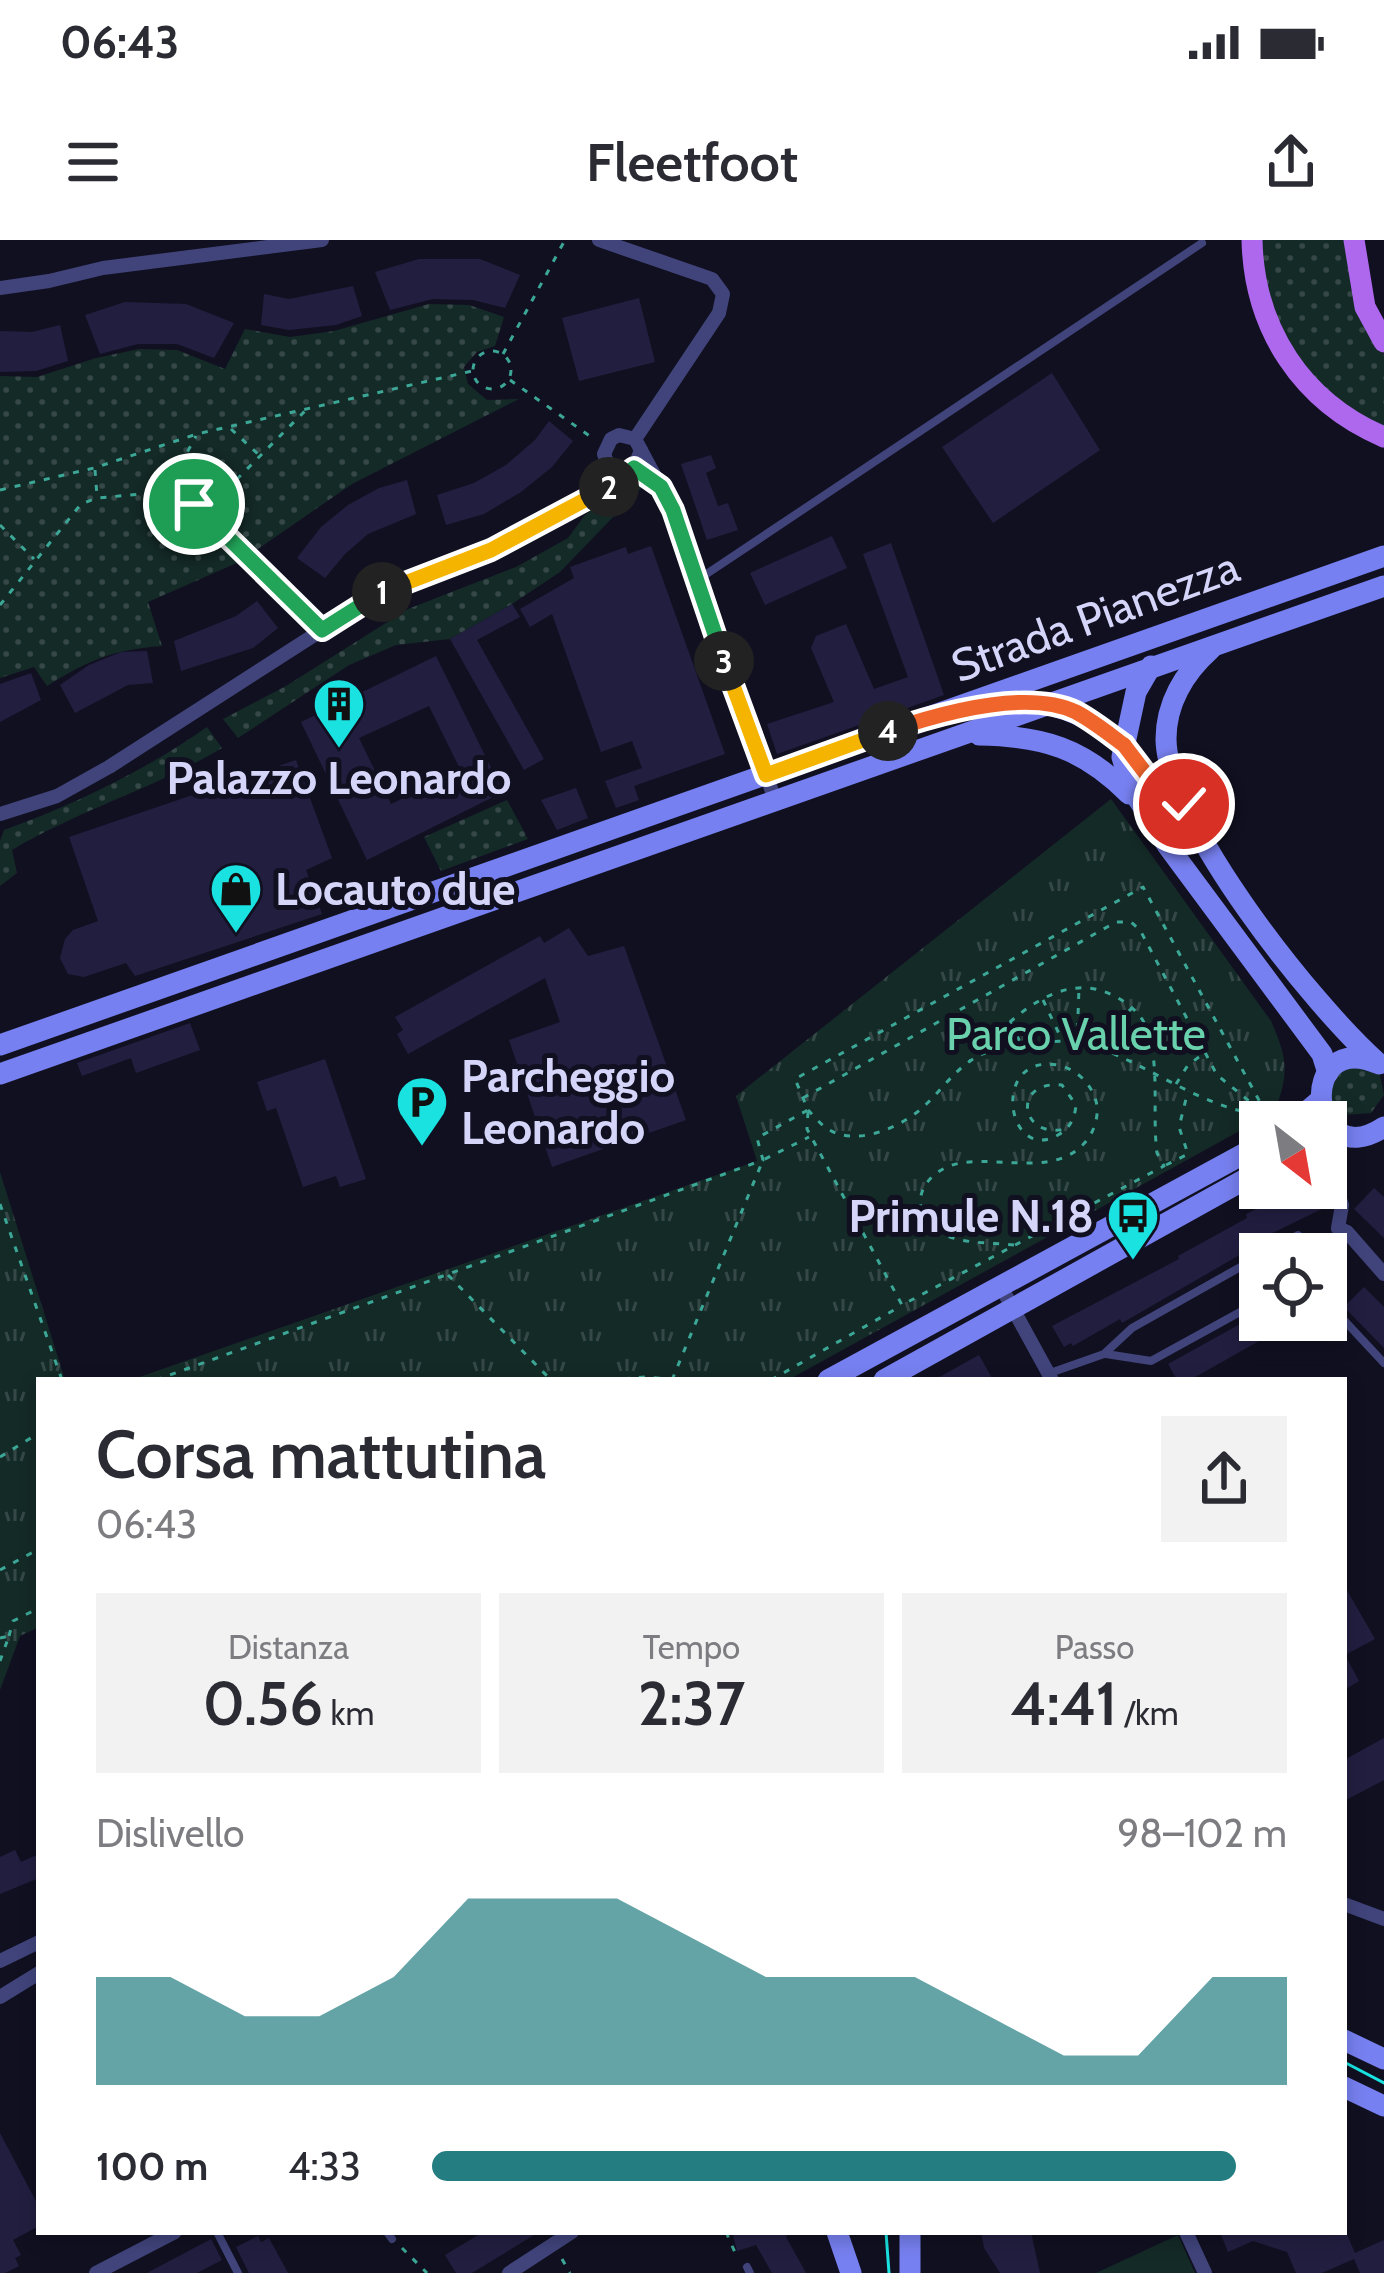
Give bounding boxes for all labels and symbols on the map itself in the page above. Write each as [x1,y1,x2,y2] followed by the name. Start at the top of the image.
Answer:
[143,453,245,555] pin
[579,457,639,517] pin: 2
[944,539,1246,693] street label: Strada Pianezza
[352,562,412,622] pin: 1
[694,631,754,691] pin: 3
[311,676,367,750] building icon: Palazzo Leonardo
[858,701,918,761] pin: 4
[167,751,511,805] place label: Palazzo Leonardo
[1133,753,1235,855] pin
[208,861,264,935] shop icon: Locauto due
[275,862,515,916] place label: Locauto due
[946,1007,1206,1061] park label: Parco Vallette
[461,1049,675,1155] place label: Parcheggio Leonardo
[394,1074,450,1148] parking icon: Parcheggio Leonardo
[1239,1101,1347,1209] north arrow
[1105,1188,1161,1262] bus stop icon: Primule N.18
[848,1189,1094,1243] place label: Primule N.18

